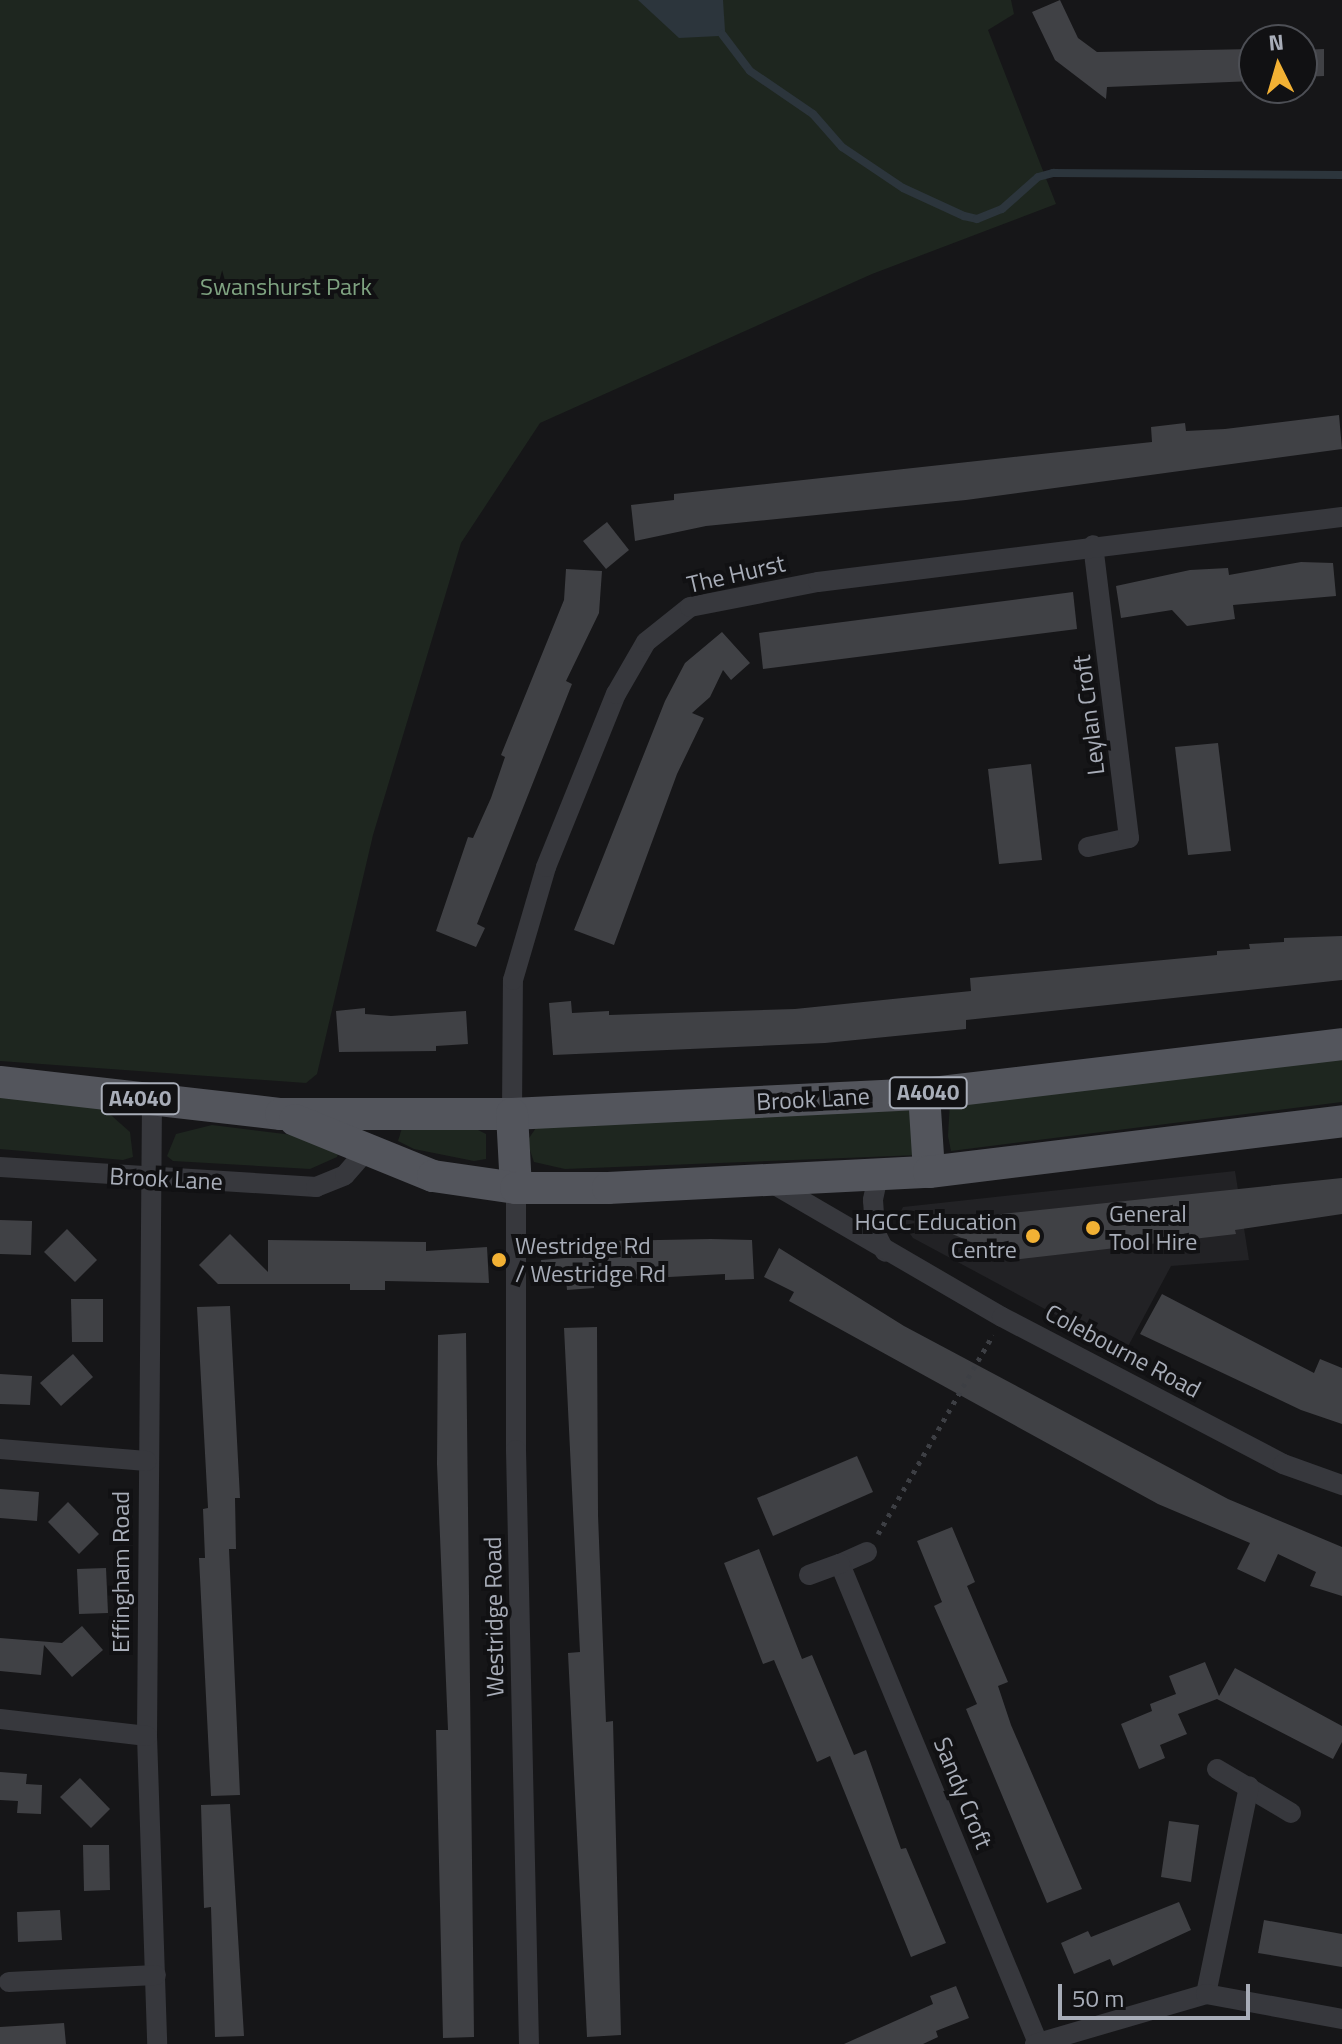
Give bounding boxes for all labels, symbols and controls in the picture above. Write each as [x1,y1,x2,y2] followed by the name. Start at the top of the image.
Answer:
[1238,24,1318,104] north arrow
[1267,24,1285,60] text: N
[200,273,372,301] park label: Swanshurst Park
[684,549,788,599] street label: The Hurst
[1067,653,1111,777] street label: Leylan Croft
[888,1075,968,1111] road number: A4040
[100,1081,180,1117] road number: A4040
[756,1082,870,1116] street label: Brook Lane
[109,1162,223,1196] street label: Brook Lane
[1109,1200,1197,1256] place label: General Tool Hire
[855,1208,1017,1264] place label: HGCC Education Centre
[1084,1219,1102,1237] marker: General Tool Hire
[1024,1227,1042,1245] marker: HGCC Education Centre
[515,1232,666,1288] place label: Westridge Rd / Westridge Rd
[490,1251,508,1269] marker: Westridge Rd / Westridge Rd
[1040,1298,1206,1404] street label: Colebourne Road
[107,1491,135,1653] street label: Effingham Road
[478,1537,510,1697] street label: Westridge Road
[928,1733,998,1853] street label: Sandy Croft
[1062,1968,1254,2018] scale bar
[1072,1980,1124,2016] text: 50 m

